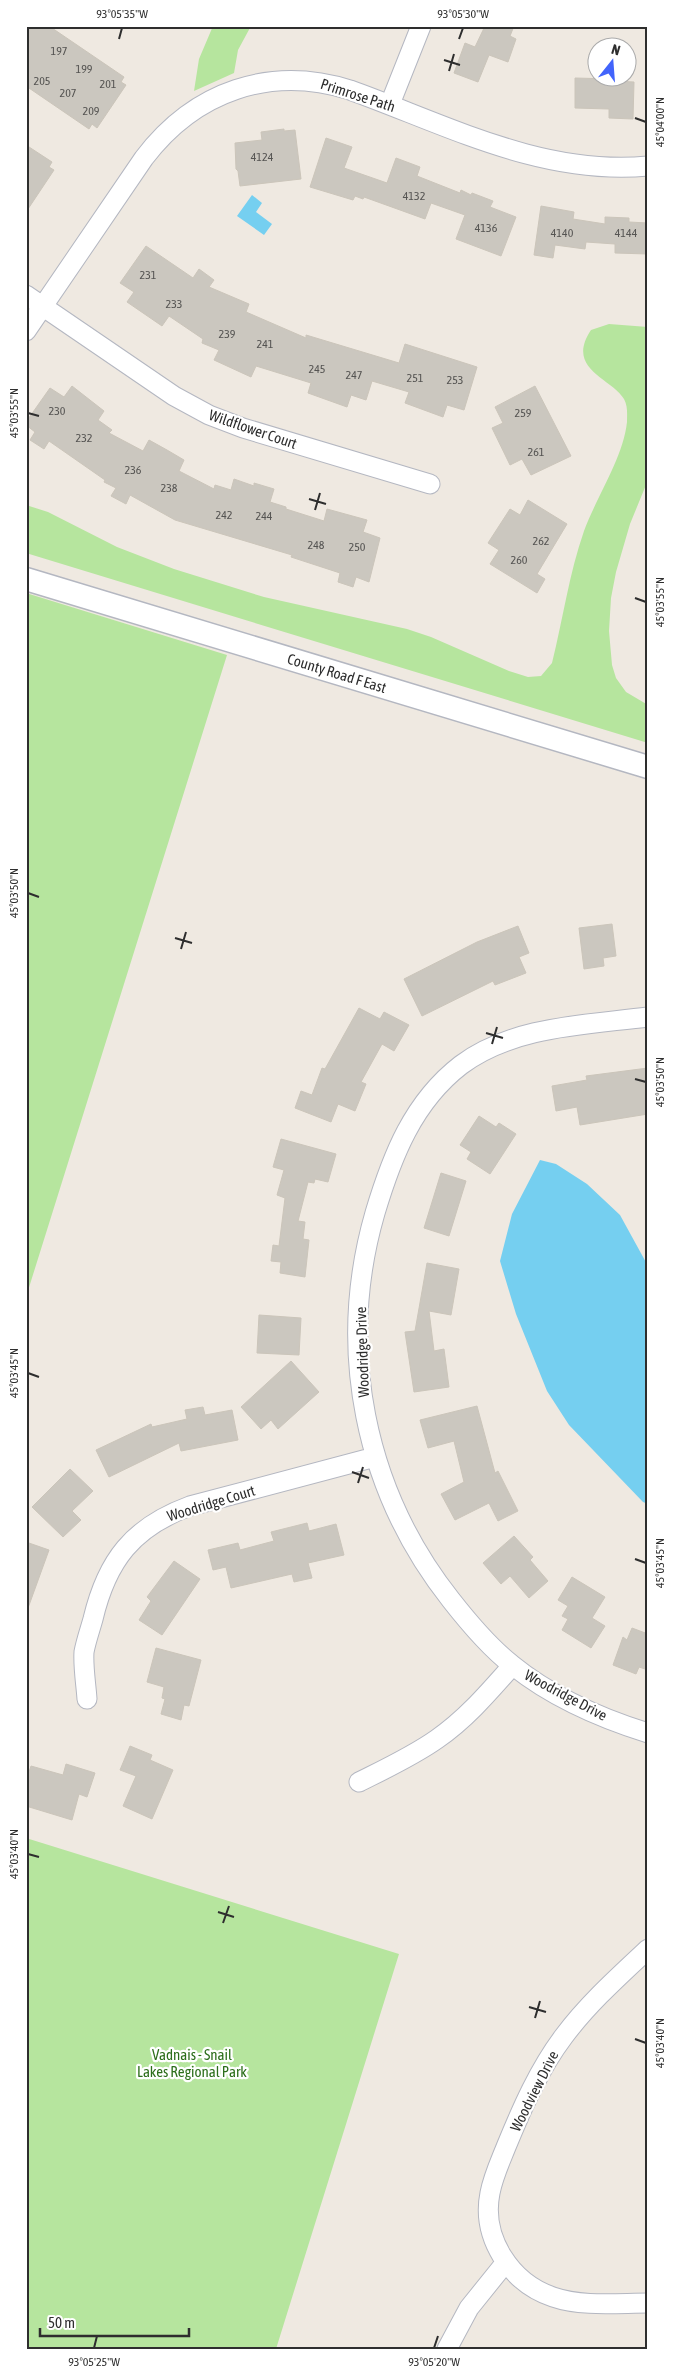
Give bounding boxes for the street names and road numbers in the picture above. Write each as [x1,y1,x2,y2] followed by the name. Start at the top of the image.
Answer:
[319,75,397,115] street label: Primrose Path
[207,406,299,452] street label: Wildflower Court
[285,650,389,696] street label: County Road F East
[352,1306,372,1398] street label: Woodridge Drive
[165,1482,257,1524] street label: Woodridge Court
[522,1666,610,1724] street label: Woodridge Drive
[506,2048,562,2134] street label: Woodview Drive

